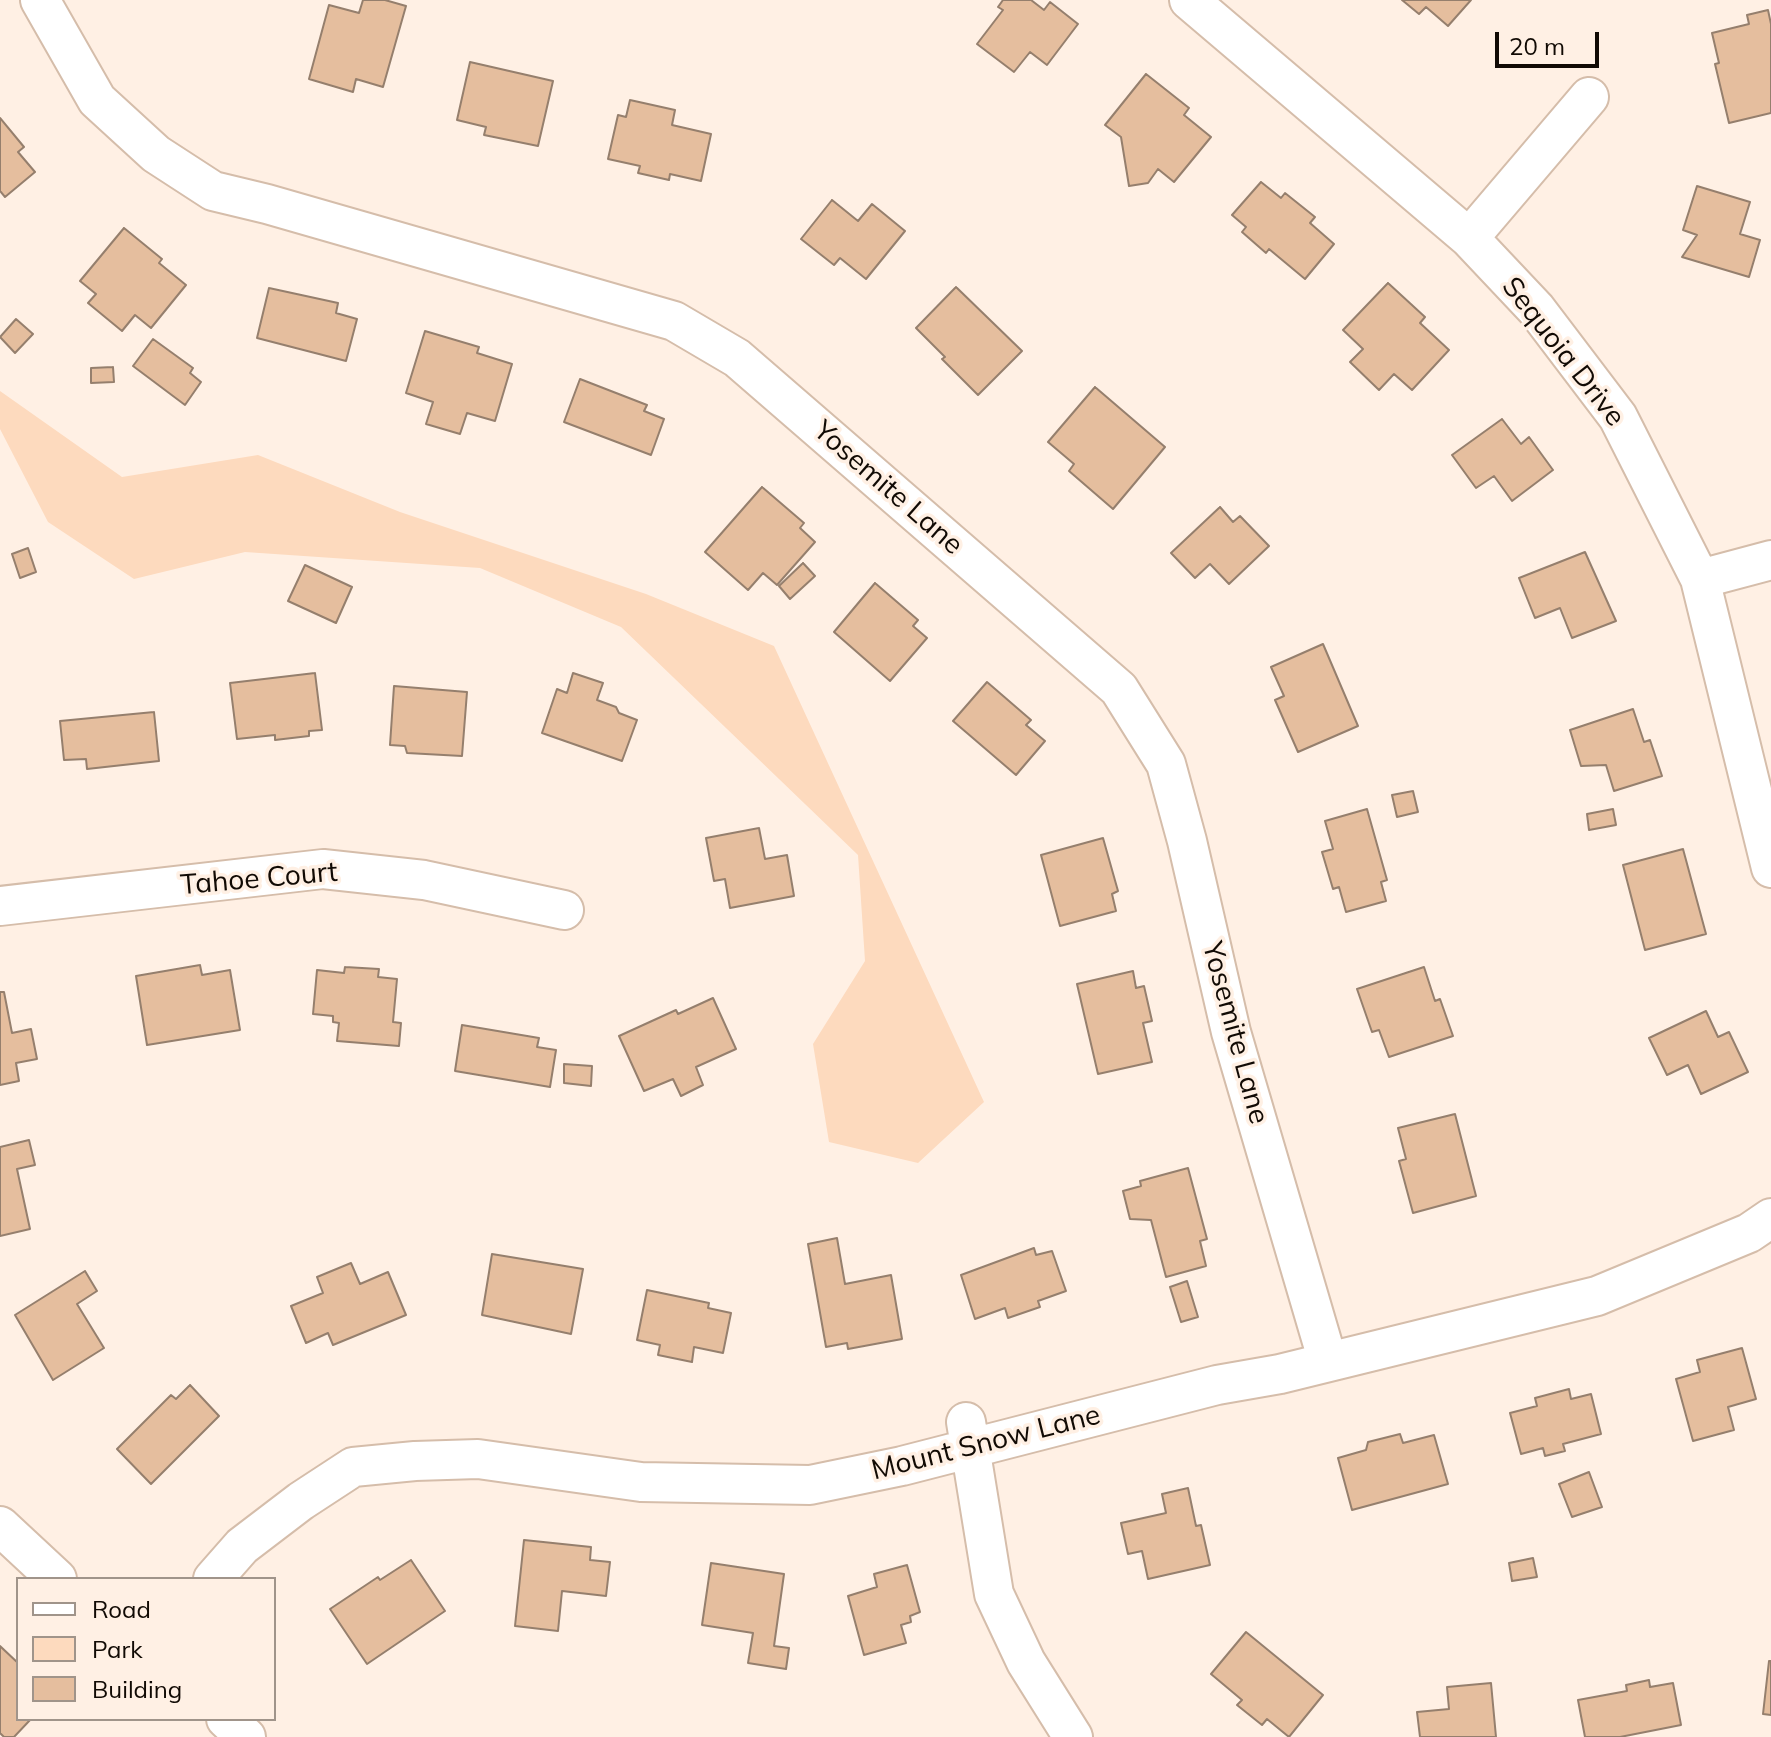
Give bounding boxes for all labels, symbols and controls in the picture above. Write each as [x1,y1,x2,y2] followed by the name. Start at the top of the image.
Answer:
[1499,16,1603,66] scale bar
[1509,31,1565,61] text: 20 m
[1494,271,1632,433] street label: Sequoia Drive
[806,414,970,562] street label: Yosemite Lane
[179,855,339,903] street label: Tahoe Court
[1195,938,1275,1128] street label: Yosemite Lane
[868,1398,1104,1488] street label: Mount Snow Lane
[16,1577,276,1721] legend
[92,1594,151,1624] text: Road
[92,1634,143,1664] text: Park
[92,1674,182,1704] text: Building

